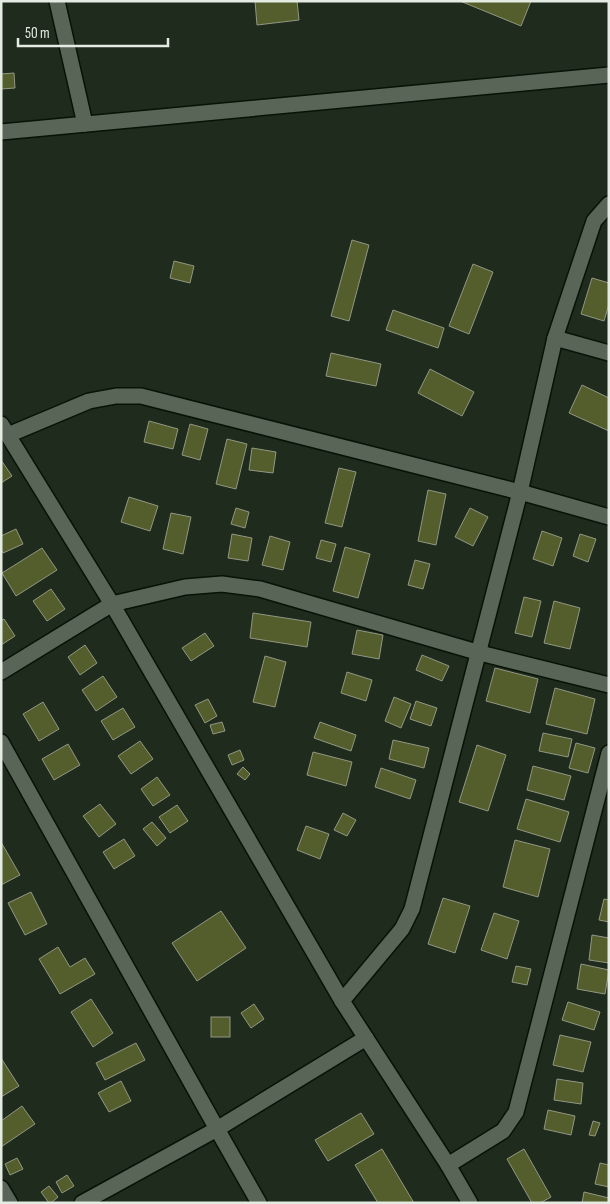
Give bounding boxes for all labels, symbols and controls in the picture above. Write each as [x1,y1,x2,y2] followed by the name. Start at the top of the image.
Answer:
[18,15,168,47] scale bar
[25,24,50,43] text: 50 m

